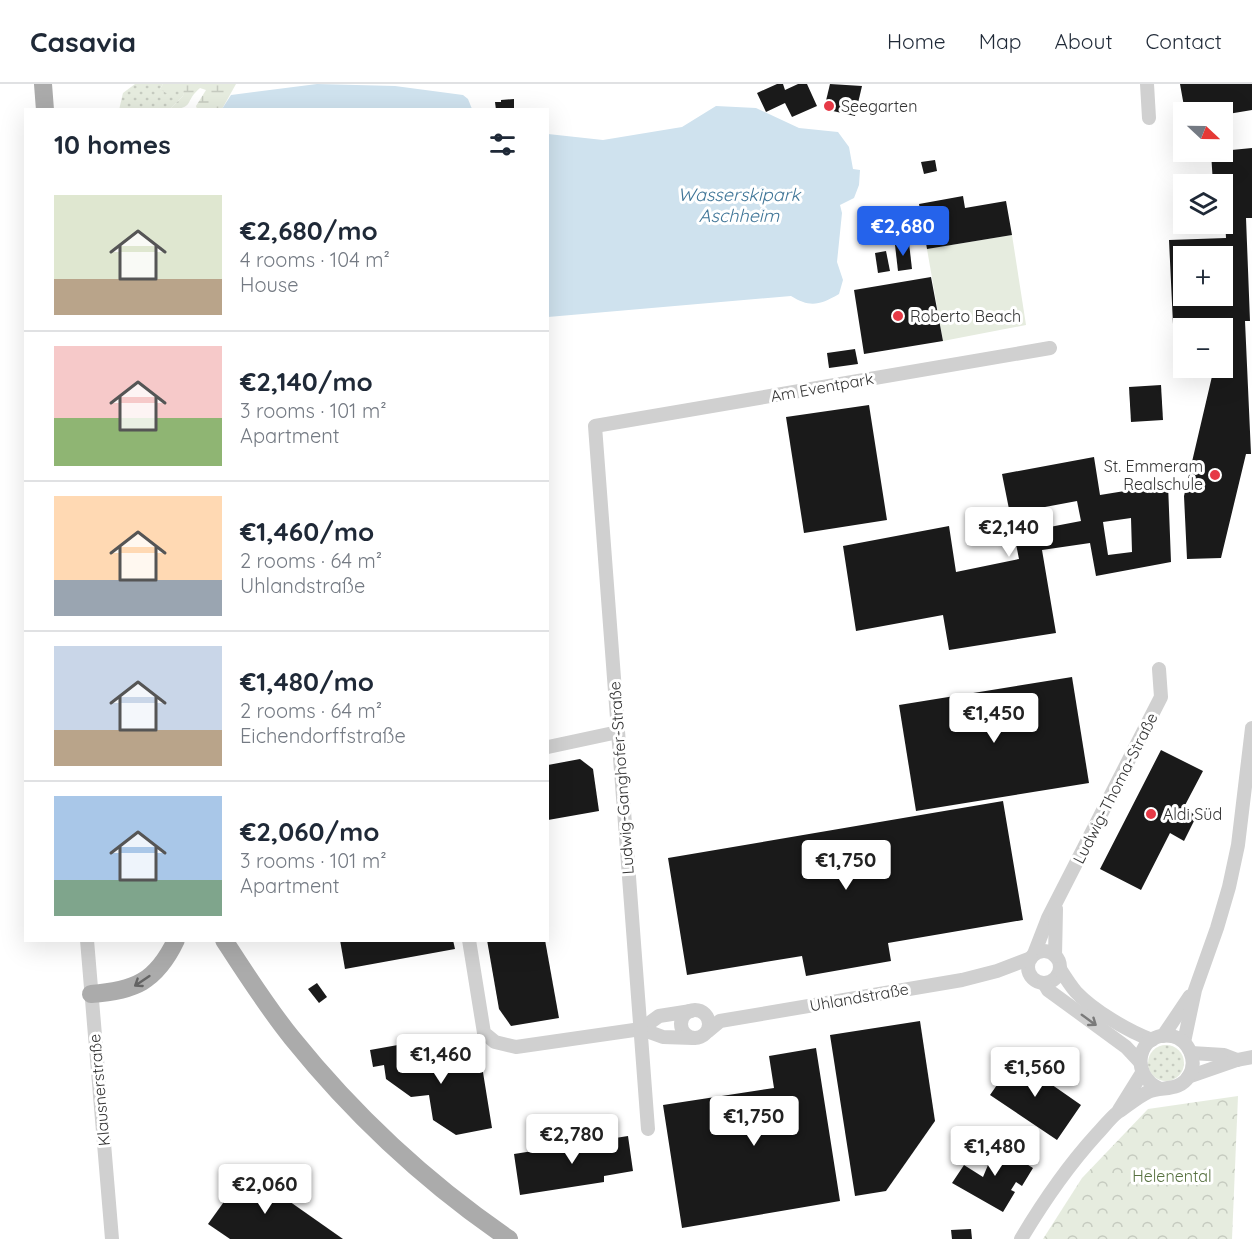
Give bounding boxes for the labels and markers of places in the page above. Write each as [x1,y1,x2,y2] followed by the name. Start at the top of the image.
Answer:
[841,96,917,116] place label: Seegarten
[822,99,836,113] marker: Seegarten
[854,206,952,257] pin: €2,680
[910,306,1021,326] place label: Roberto Beach
[891,309,905,323] marker: Roberto Beach
[1104,456,1203,494] place label: St. Emmeram Realschule
[1208,468,1222,482] marker: St. Emmeram Realschule
[960,507,1058,558] pin: €2,140
[945,693,1043,744] pin: €1,450
[1163,804,1222,824] place label: Aldi Süd
[1144,807,1158,821] marker: Aldi Süd
[797,840,895,891] pin: €1,750
[392,1034,490,1085] pin: €1,460
[986,1047,1084,1098] pin: €1,560
[705,1096,803,1147] pin: €1,750
[523,1114,621,1165] pin: €2,780
[946,1126,1044,1177] pin: €1,480
[216,1164,314,1215] pin: €2,060

